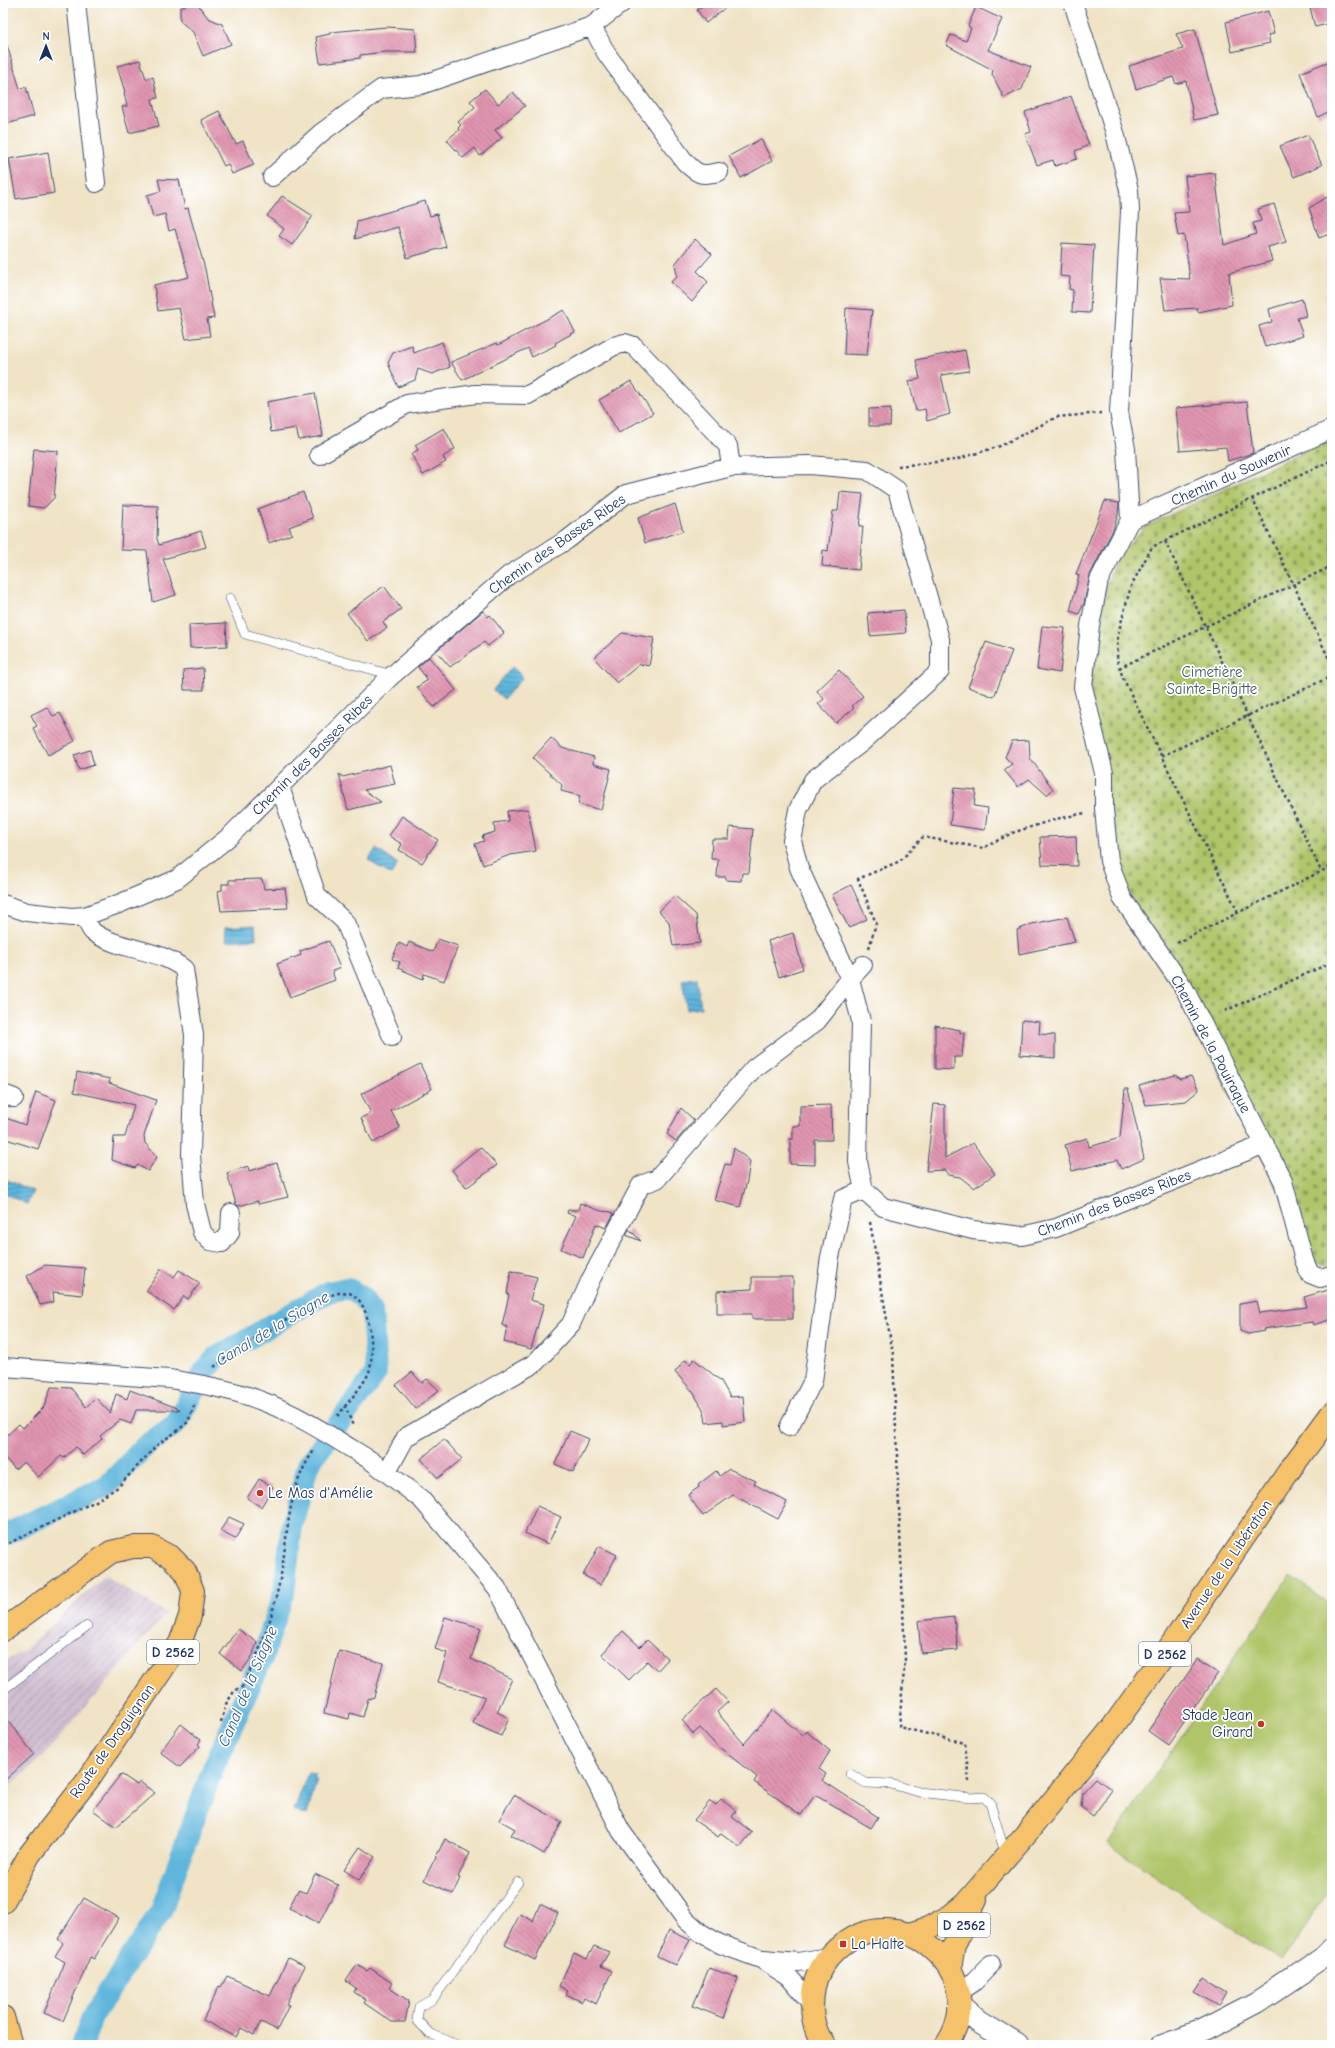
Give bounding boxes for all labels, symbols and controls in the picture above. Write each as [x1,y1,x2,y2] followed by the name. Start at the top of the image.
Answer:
[26,26,66,66] north arrow
[42,30,50,43] text: N
[1168,440,1294,510] street label: Chemin du Souvenir
[485,490,629,598] street label: Chemin des Basses Ribes
[1167,663,1258,698] park label: Cimetière Sainte-Brigitte
[248,691,376,819] street label: Chemin des Basses Ribes
[1167,972,1255,1116] street label: Chemin de la Pouiraque
[1035,1165,1193,1241] street label: Chemin des Basses Ribes
[213,1288,332,1370] water label: Canal de la Siagne
[268,1484,374,1502] place label: Le Mas d'Amélie
[255,1488,265,1498] marker: Le Mas d'Amélie
[1176,1496,1276,1632] street label: Avenue de la Libération
[214,1624,281,1749] water label: Canal de la Siagne
[147,1640,199,1664] road number: D 2562
[1139,1642,1191,1666] road number: D 2562
[66,1680,158,1802] street label: Route de Draguignan
[1182,1706,1253,1741] place label: Stade Jean Girard
[1256,1719,1266,1729] marker: Stade Jean Girard
[938,1913,990,1937] road number: D 2562
[851,1935,905,1953] place label: La Halte
[838,1939,848,1949] marker: La Halte

